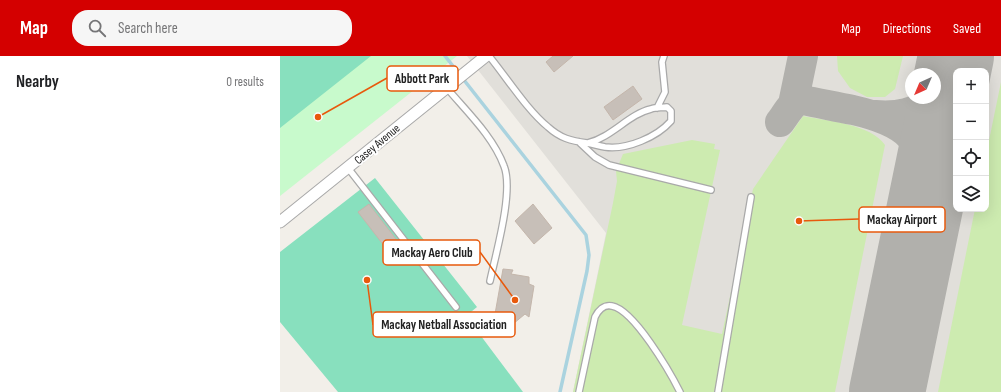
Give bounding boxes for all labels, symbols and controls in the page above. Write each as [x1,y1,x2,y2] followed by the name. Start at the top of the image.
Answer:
[72,10,352,46] search box
[20,17,48,40] text: Map
[86,17,108,39] icon: search
[118,19,178,38] text: Search here
[841,20,861,37] text: Map
[883,20,931,37] text: Directions
[953,20,981,37] text: Saved
[387,66,458,91] callout: Abbott Park
[905,68,941,104] north arrow
[953,68,989,212] map controls
[953,68,989,104] button: +
[394,71,450,87] text: Abbott Park
[16,72,59,92] text: Nearby
[226,74,264,90] text: 0 results
[953,104,989,140] button: −
[351,121,403,168] street label: Casey Avenue
[953,140,989,176] button: locate
[953,176,989,212] button: layers
[859,207,945,232] callout: Mackay Airport
[867,212,938,228] text: Mackay Airport
[383,240,480,265] callout: Mackay Aero Club
[391,245,473,261] text: Mackay Aero Club
[373,312,515,337] callout: Mackay Netball Association
[381,317,507,333] text: Mackay Netball Association

